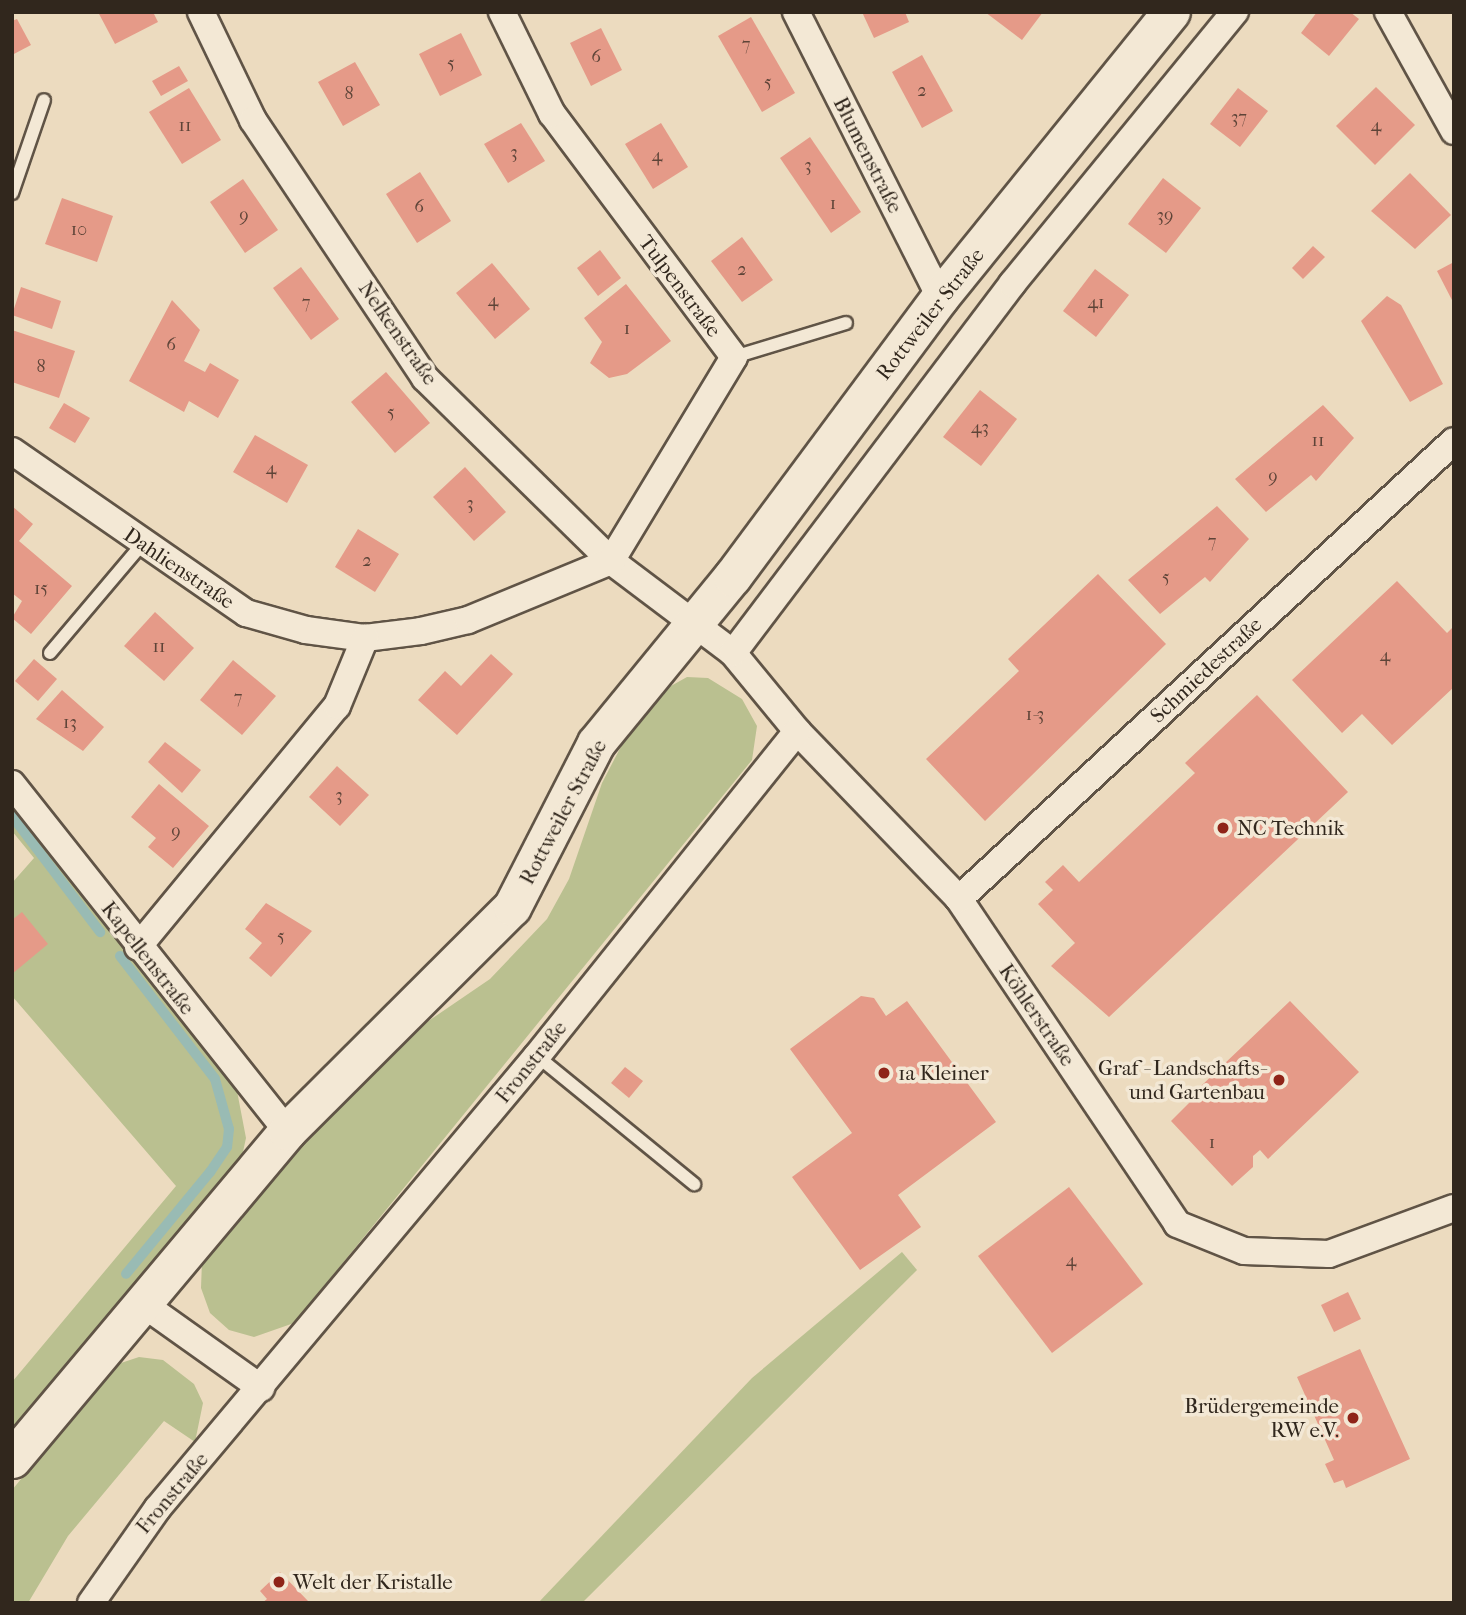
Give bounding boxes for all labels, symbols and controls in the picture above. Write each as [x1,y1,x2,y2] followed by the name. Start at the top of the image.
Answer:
[742,34,750,56] house number: 7
[591,46,601,68] house number: 6
[447,53,455,75] house number: 5
[764,72,772,94] house number: 5
[917,80,927,102] house number: 2
[344,83,354,105] house number: 8
[828,93,908,217] street label: Blumenstraße
[1231,107,1247,129] house number: 37
[179,115,191,137] house number: 11
[1371,115,1381,137] house number: 4
[510,142,518,164] house number: 3
[652,145,662,167] house number: 4
[804,155,812,177] house number: 3
[830,193,836,215] house number: 1
[414,196,424,218] house number: 6
[239,205,249,227] house number: 9
[1157,205,1173,227] house number: 39
[71,219,87,241] house number: 10
[633,230,727,342] street label: Tulpenstraße
[871,243,989,385] street label: Rottweiler Straße
[737,259,747,281] house number: 2
[353,276,443,390] street label: Nelkenstraße
[488,290,498,312] house number: 4
[302,292,310,314] house number: 7
[1087,292,1105,314] house number: 41
[624,318,630,340] house number: 1
[166,334,176,356] house number: 6
[36,356,46,378] house number: 8
[387,402,395,424] house number: 5
[971,417,989,439] house number: 43
[1312,430,1324,452] house number: 11
[266,458,276,480] house number: 4
[1268,466,1278,488] house number: 9
[466,493,474,515] house number: 3
[119,522,239,614] street label: Dahlienstraße
[1208,531,1216,553] house number: 7
[362,550,372,572] house number: 2
[1162,567,1170,589] house number: 5
[34,578,48,600] house number: 15
[1145,612,1267,728] street label: Schmiedestraße
[153,636,165,658] house number: 11
[1380,645,1390,667] house number: 4
[234,687,242,709] house number: 7
[1026,704,1044,726] house number: 1-3
[63,712,77,734] house number: 13
[514,735,612,889] street label: Rottweiler Straße
[335,785,343,807] house number: 3
[1237,815,1344,841] place label: NC Technik
[1215,820,1231,836] marker: NC Technik
[171,821,181,843] house number: 9
[96,896,200,1020] street label: Kapellenstraße
[277,926,285,948] house number: 5
[994,959,1080,1071] street label: Köhlerstraße
[490,1016,572,1108] street label: Fronstraße
[1098,1055,1265,1105] place label: Graf - Landschafts- und Gartenbau
[898,1060,989,1086] place label: 1a Kleiner
[876,1065,892,1081] marker: 1a Kleiner
[1271,1072,1287,1088] marker: Graf - Landschafts- und Gartenbau
[1209,1132,1215,1154] house number: 1
[1066,1250,1076,1272] house number: 4
[1184,1393,1339,1443] place label: Brüdergemeinde RW e.V.
[1345,1410,1361,1426] marker: Brüdergemeinde RW e.V.
[131,1447,213,1539] street label: Fronstraße
[293,1569,453,1595] place label: Welt der Kristalle
[271,1574,287,1590] marker: Welt der Kristalle

